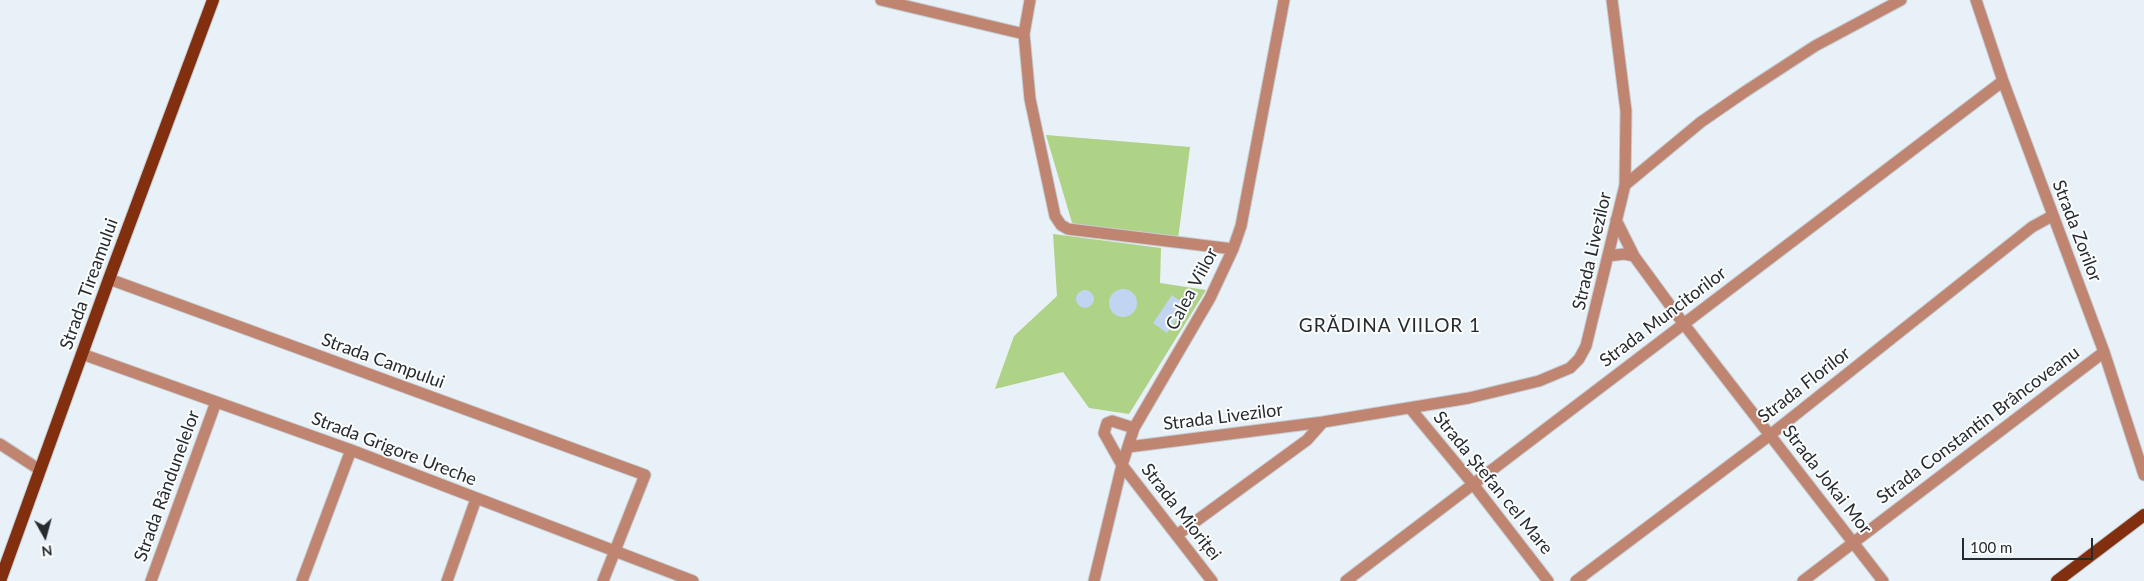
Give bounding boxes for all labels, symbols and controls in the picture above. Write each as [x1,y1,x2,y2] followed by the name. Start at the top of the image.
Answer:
[2048,177,2106,285] street label: Strada Zorilor
[1568,190,1616,312] street label: Strada Livezilor
[55,216,123,352] street label: Strada Tireamului
[1161,244,1223,334] street label: Calea Viilor
[1595,262,1731,372] street label: Strada Muncitorilor
[1297,315,1483,337] district label: GRĂDINA VIILOR 1
[319,329,447,393] street label: Strada Campului
[1754,342,1854,428] street label: Strada Florilor
[1872,342,2084,508] street label: Strada Constantin Brâncoveanu
[1162,399,1284,435] street label: Strada Livezilor
[130,407,204,565] street label: Strada Rândunelelor
[1429,407,1557,559] street label: Strada Ștefan cel Mare
[308,408,480,490] street label: Strada Grigore Ureche
[1778,421,1876,539] street label: Strada Jokai Mor
[1136,459,1226,565] street label: Strada Mioriței
[20,511,70,561] north arrow
[1964,528,2095,560] scale bar
[1970,538,2012,556] text: 100 m
[41,542,53,560] text: N

